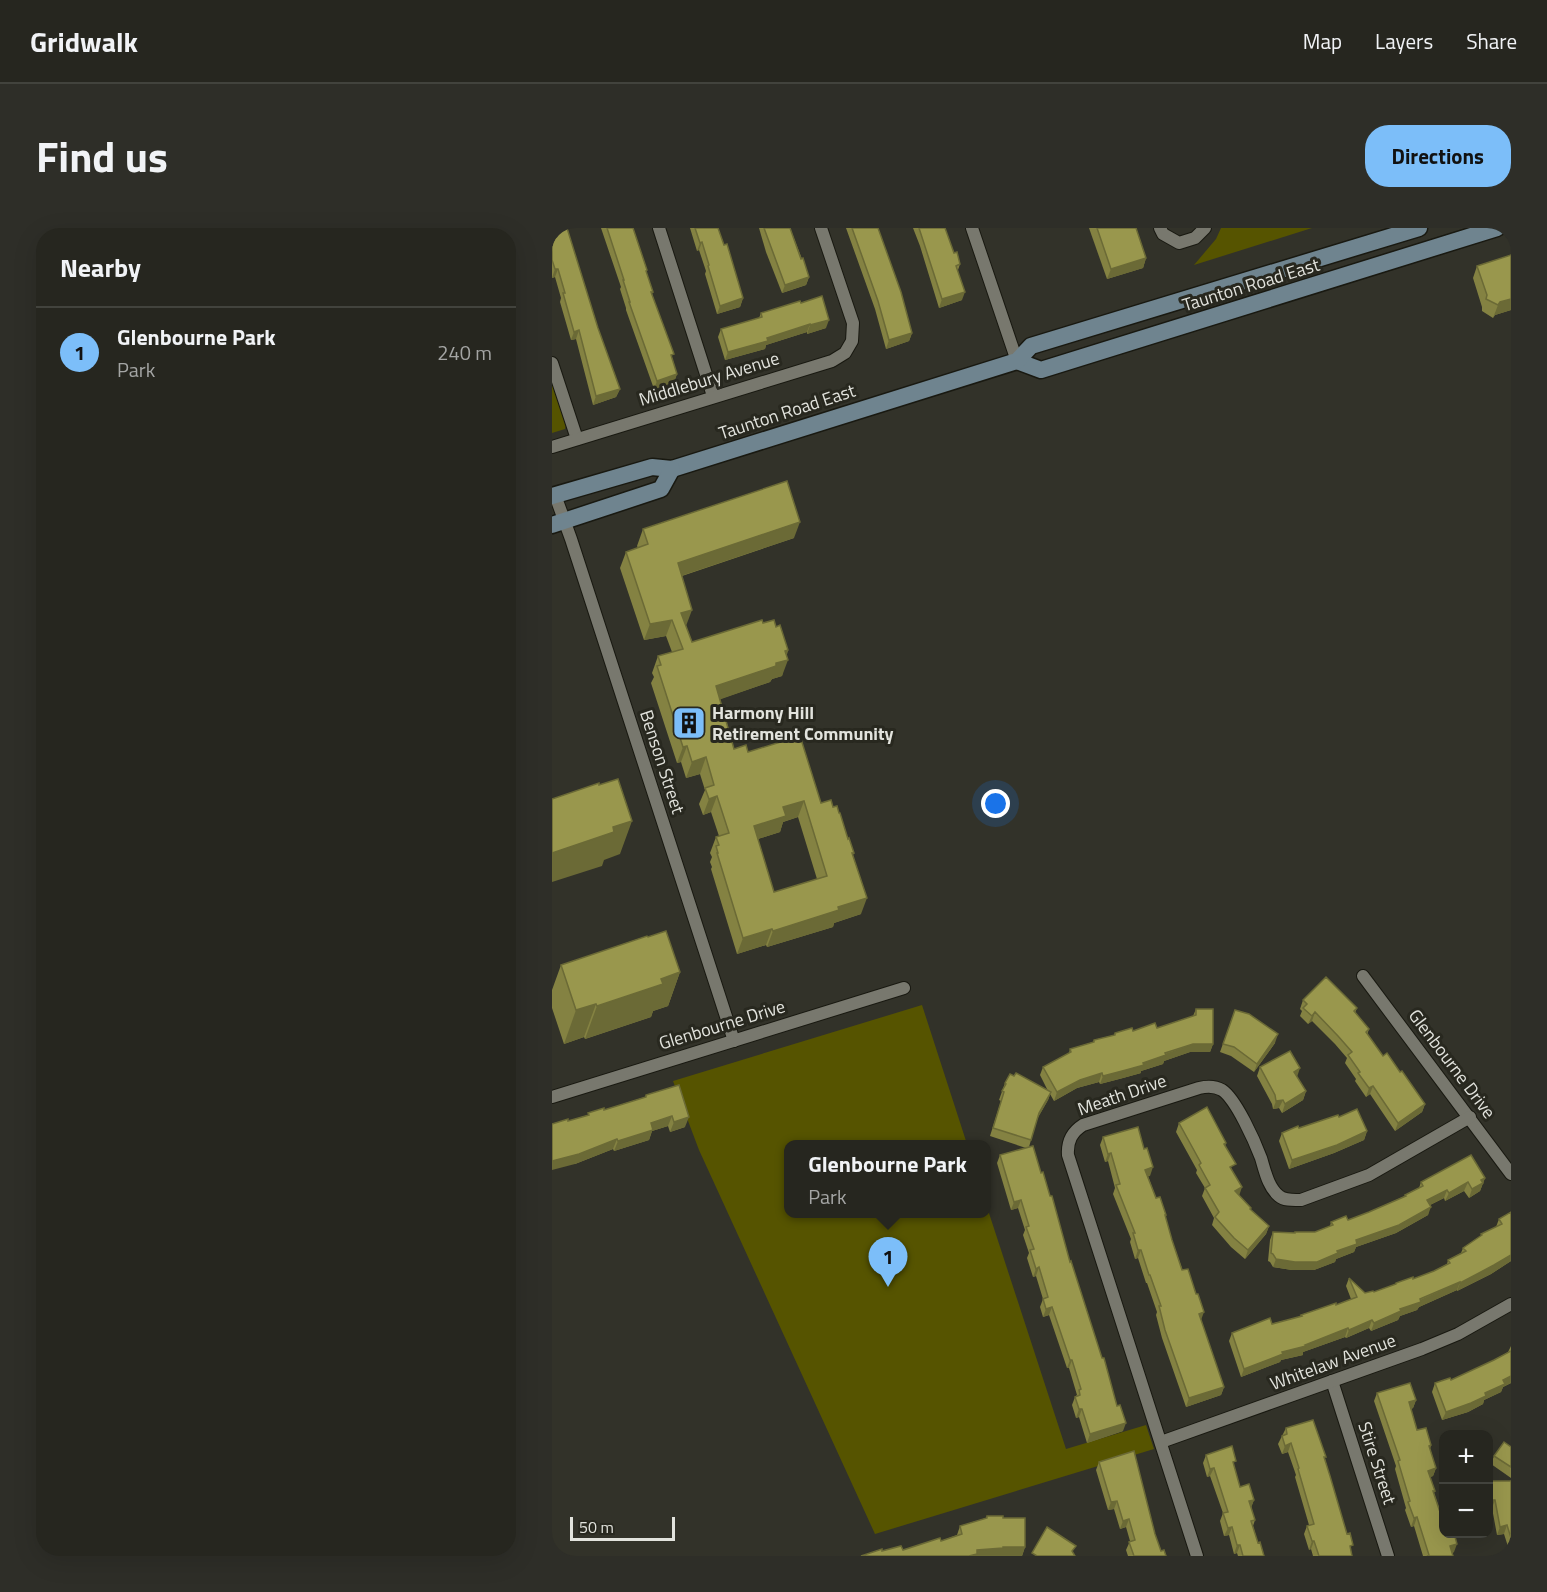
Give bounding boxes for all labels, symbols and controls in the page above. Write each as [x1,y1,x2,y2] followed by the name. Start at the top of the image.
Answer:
[30,20,138,63] text: Gridwalk
[1303,25,1342,57] text: Map
[1375,25,1433,57] text: Layers
[1466,25,1517,57] text: Share
[36,124,168,188] text: Find us
[1365,125,1511,187] button: Directions
[60,248,141,287] text: Nearby
[1179,251,1323,318] street label: Taunton Road East
[117,320,276,354] text: Glenbourne Park
[74,337,85,368] text: 1
[437,337,492,368] text: 240 m
[635,344,782,413] street label: Middlebury Avenue
[117,354,155,385] text: Park
[715,377,859,446] street label: Taunton Road East
[712,699,894,747] place label: Harmony Hill Retirement Community
[671,705,707,741] building icon: Harmony Hill Retirement Community
[633,706,692,818] street label: Benson Street
[981,789,1010,818] your location
[655,992,788,1057] street label: Glenbourne Drive
[1402,1003,1503,1124] street label: Glenbourne Drive
[1074,1067,1170,1122] street label: Meath Drive
[784,1140,991,1218] popup
[808,1147,967,1181] text: Glenbourne Park
[808,1181,846,1212] text: Park
[868,1238,908,1287] pin: 1
[1266,1326,1400,1397] street label: Whitelaw Avenue
[1351,1418,1404,1508] street label: Stire Street
[1439,1430,1493,1538] map controls
[1439,1430,1493,1484] button: +
[1439,1484,1493,1538] button: −
[570,1514,675,1542] scale bar
[579,1515,614,1539] text: 50 m

